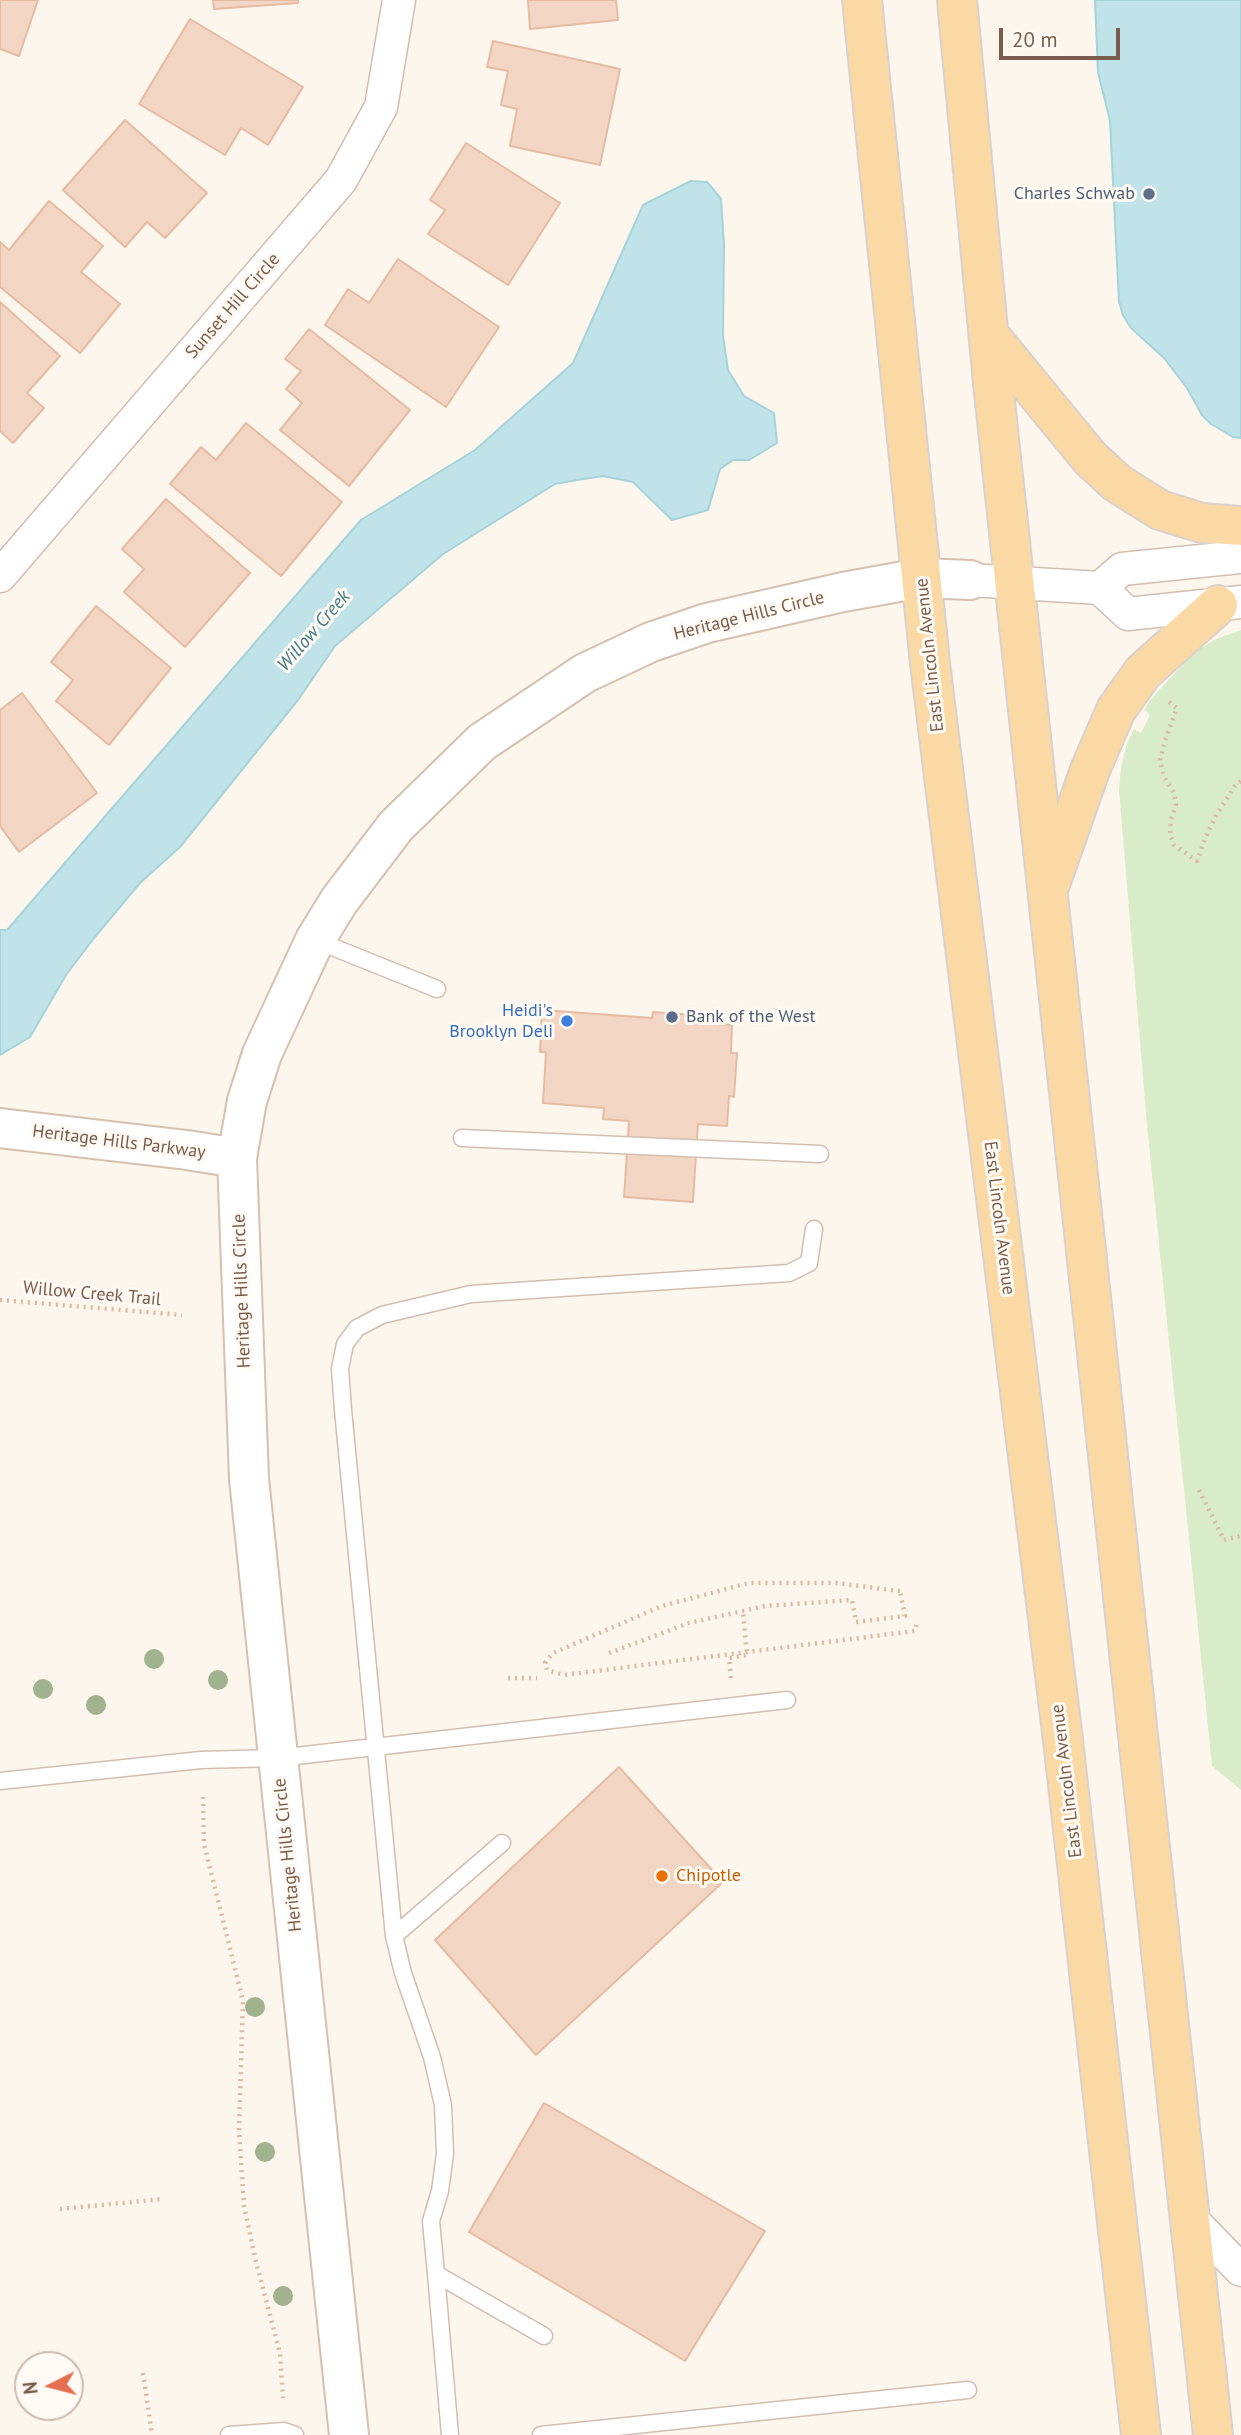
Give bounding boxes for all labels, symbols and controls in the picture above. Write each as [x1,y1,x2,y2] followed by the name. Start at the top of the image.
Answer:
[1003,14,1124,58] scale bar
[1012,26,1058,53] text: 20 m
[1014,183,1135,205] place label: Charles Schwab
[1141,186,1157,202] marker: Charles Schwab
[181,249,285,363] street label: Sunset Hill Circle
[911,577,949,733] street label: East Lincoln Avenue
[273,586,355,676] water label: Willow Creek
[671,587,827,645] street label: Heritage Hills Circle
[449,1000,553,1042] place label: Heidi's Brooklyn Deli
[686,1006,816,1028] place label: Bank of the West
[664,1009,680,1025] marker: Bank of the West
[559,1013,575,1029] marker: Heidi's Brooklyn Deli
[31,1121,207,1163] street label: Heritage Hills Parkway
[979,1140,1019,1296] street label: East Lincoln Avenue
[229,1213,255,1369] street label: Heritage Hills Circle
[22,1277,162,1311] street label: Willow Creek Trail
[1047,1703,1087,1859] street label: East Lincoln Avenue
[269,1777,307,1933] street label: Heritage Hills Circle
[676,1865,741,1887] place label: Chipotle
[654,1868,670,1884] marker: Chipotle
[14,2351,84,2421] north arrow
[18,2381,43,2395] text: N

